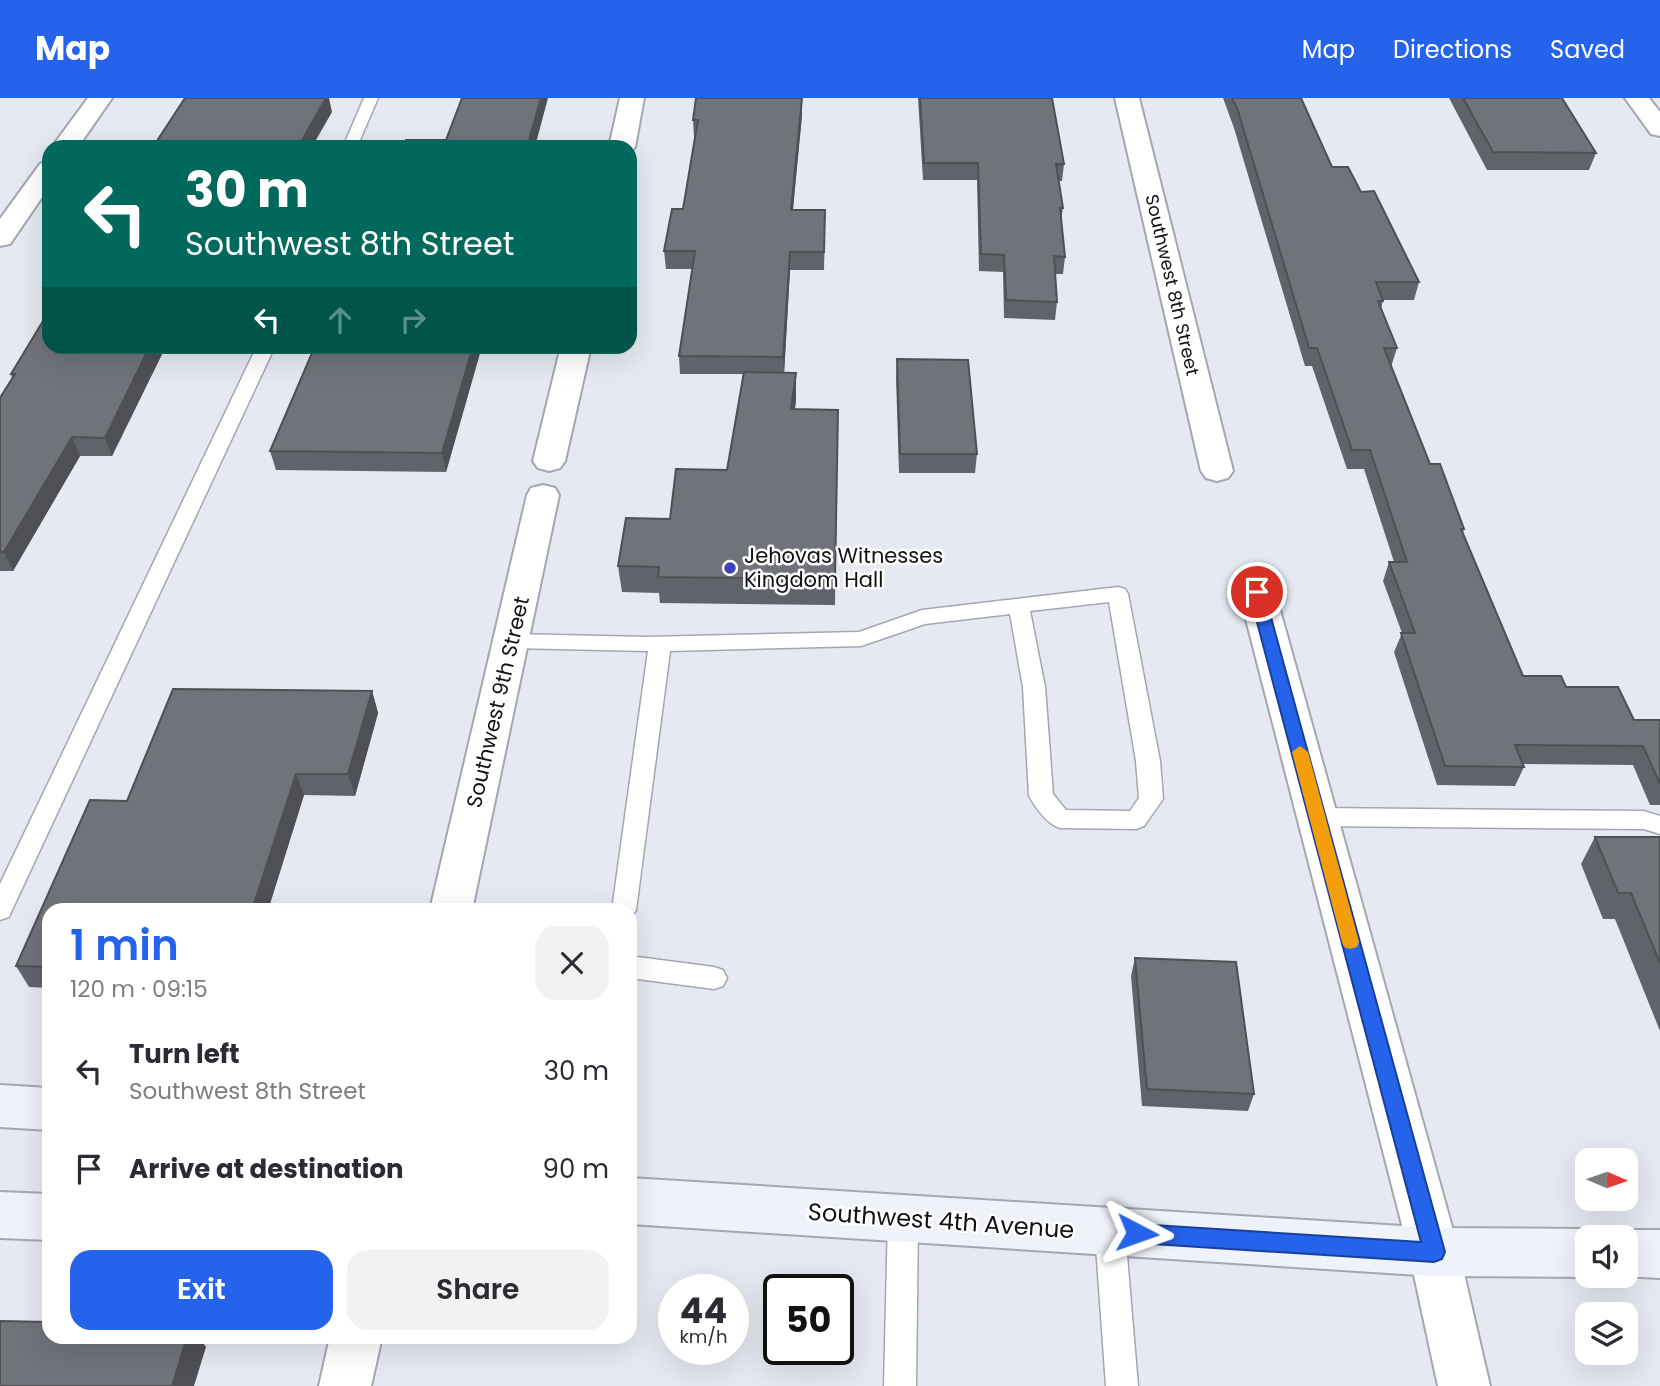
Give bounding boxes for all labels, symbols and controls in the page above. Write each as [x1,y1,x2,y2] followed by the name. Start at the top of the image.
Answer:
[35,25,110,72] text: Map
[1302,33,1355,66] text: Map
[1393,33,1512,66] text: Directions
[1550,33,1625,66] text: Saved
[185,156,309,224] text: 30 m
[70,168,161,259] icon: left
[1139,192,1206,378] street label: Southwest 8th Street
[185,221,514,266] text: Southwest 8th Street
[248,301,286,339] icon: left
[321,301,359,339] icon: ahead
[394,301,432,339] icon: right
[744,541,943,594] place label: Jehovas Witnesses Kingdom Hall
[722,560,738,576] marker: Jehovas Witnesses Kingdom Hall
[1227,562,1287,622] pin
[1238,573,1276,611] icon: arrive
[459,593,536,810] street label: Southwest 9th Street
[70,916,179,975] text: 1 min
[535,926,609,1000] button: close
[70,973,208,1005] text: 120 m · 09:15
[129,1036,240,1072] text: Turn left
[70,1052,108,1090] icon: left
[544,1053,609,1089] text: 30 m
[129,1075,366,1107] text: Southwest 8th Street
[1575,1148,1638,1211] north arrow
[1575,1148,1638,1365] map controls
[70,1150,108,1188] icon: arrive
[129,1151,404,1187] text: Arrive at destination
[543,1151,609,1187] text: 90 m
[807,1195,1075,1246] street label: Southwest 4th Avenue
[1100,1196,1174,1270] position arrow
[1575,1225,1638,1288] button: sound
[70,1250,333,1330] button: Exit
[347,1250,609,1330] button: Share
[763,1274,854,1365] speed limit sign: 50
[680,1286,727,1335] text: 44
[1575,1302,1638,1365] button: layers
[680,1324,727,1349] text: km/h

